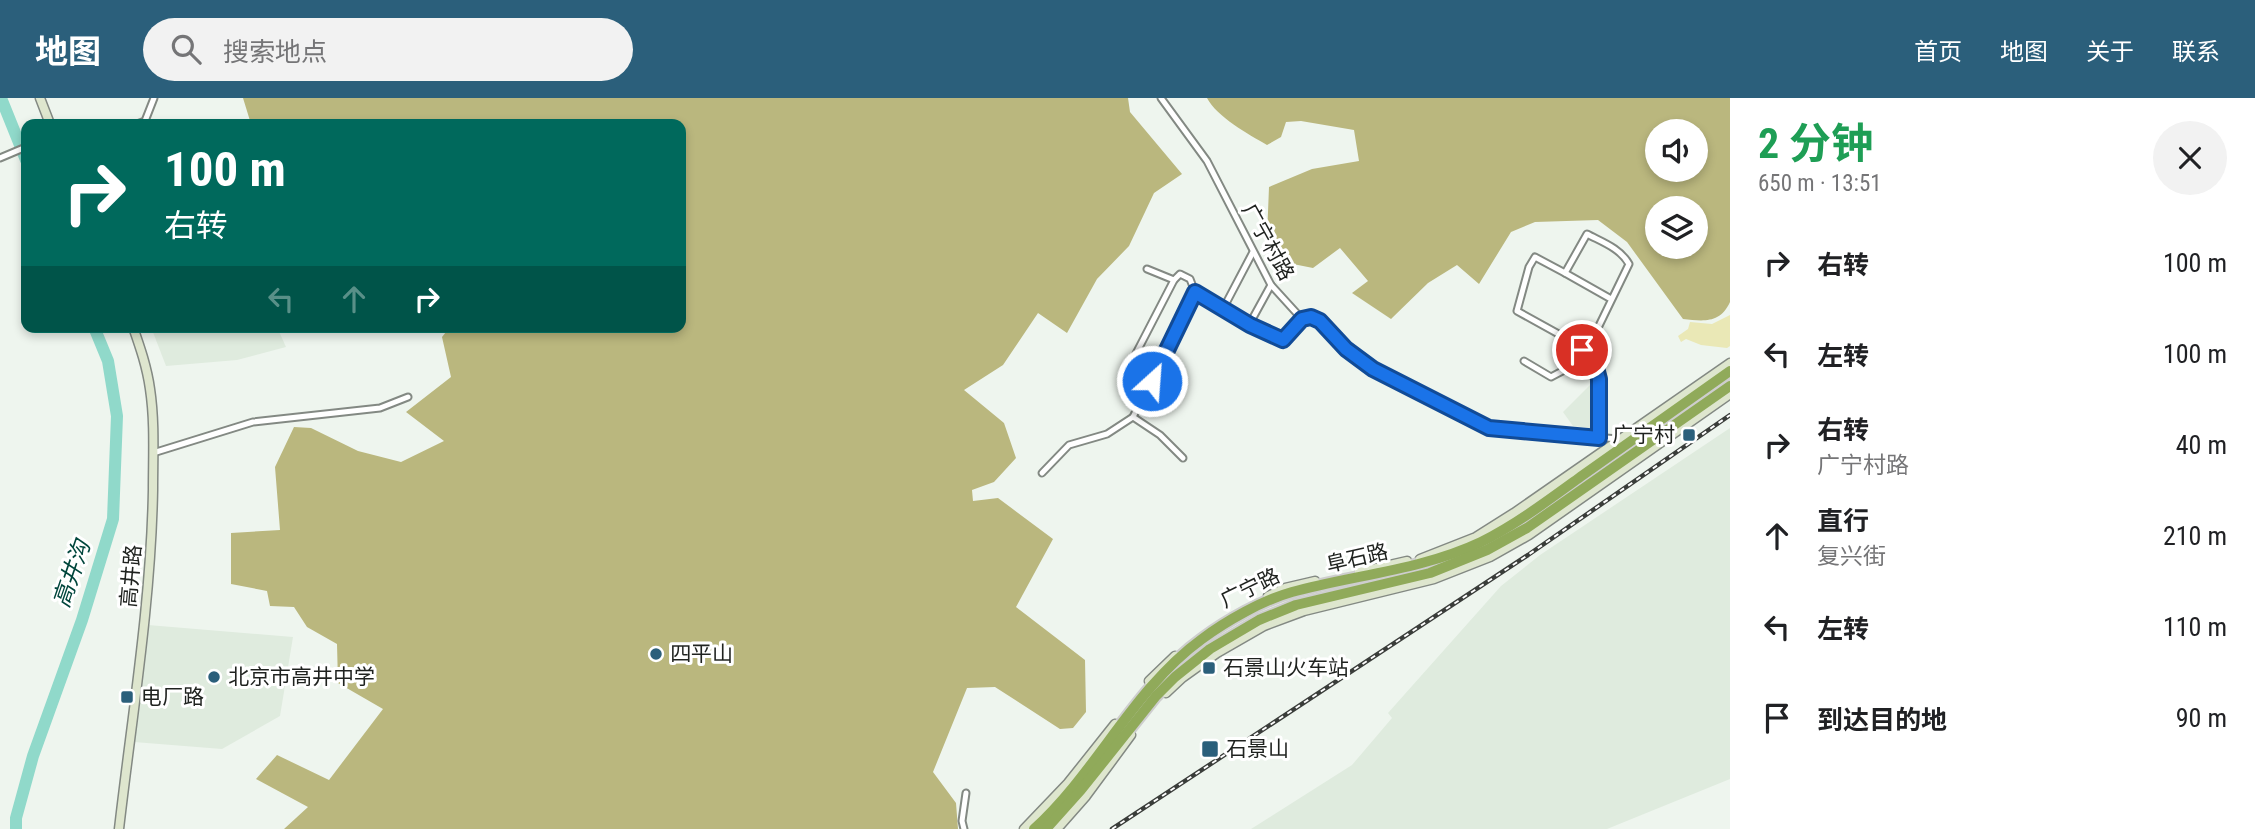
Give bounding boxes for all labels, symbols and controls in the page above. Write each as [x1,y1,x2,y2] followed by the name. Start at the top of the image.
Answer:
[143,18,633,81] search box
[167,30,205,68] icon: search
[35,32,101,71] text: 地图
[223,37,327,67] text: 搜索地点
[1914,38,1962,66] text: 首页
[2000,38,2048,66] text: 地图
[2086,38,2134,66] text: 关于
[2172,38,2220,66] text: 联系
[1645,119,1708,259] map controls
[1645,119,1708,182] button: sound
[1758,119,1873,168] text: 2 分钟
[2153,121,2227,195] button: close
[164,141,286,198] text: 100 m
[49,147,140,238] icon: right
[1758,170,1882,197] text: 650 m · 13:51
[1645,196,1708,259] button: layers
[1237,199,1299,285] street label: 广宁村路
[164,207,228,245] text: 右转
[1758,244,1796,282] icon: right
[2163,248,2227,278] text: 100 m
[1817,250,1869,280] text: 右转
[262,280,300,318] icon: left
[335,280,373,318] icon: ahead
[408,280,446,318] icon: right
[1552,320,1612,380] pin
[1563,331,1601,369] icon: arrive
[1758,335,1796,373] icon: left
[2163,339,2227,369] text: 100 m
[1817,341,1869,371] text: 左转
[1115,344,1189,418] position arrow
[1817,415,1869,445] text: 右转
[1612,423,1675,447] place label: 广宁村
[1758,426,1796,464] icon: right
[1681,427,1697,443] marker: 广宁村
[2176,430,2227,460] text: 40 m
[1817,452,1909,479] text: 广宁村路
[1817,506,1869,536] text: 直行
[1758,517,1796,555] icon: ahead
[2163,521,2227,551] text: 210 m
[48,534,97,611] water label: 高井沟
[1324,539,1390,577] street label: 阜石路
[1817,543,1886,570] text: 复兴街
[116,544,146,608] street label: 高井路
[1216,563,1284,613] street label: 广宁路
[1758,608,1796,646] icon: left
[2163,612,2227,642] text: 110 m
[1817,614,1869,644] text: 左转
[670,642,733,666] place label: 四平山
[648,646,664,662] marker: 四平山
[1223,656,1349,680] place label: 石景山火车站
[1201,660,1217,676] marker: 石景山火车站
[228,665,375,689] place label: 北京市高井中学
[206,669,222,685] marker: 北京市高井中学
[141,685,204,709] place label: 电厂路
[119,689,135,705] marker: 电厂路
[1758,699,1796,737] icon: arrive
[2176,703,2227,733] text: 90 m
[1817,705,1947,735] text: 到达目的地
[1226,737,1289,761] place label: 石景山
[1200,739,1220,759] marker: 石景山

